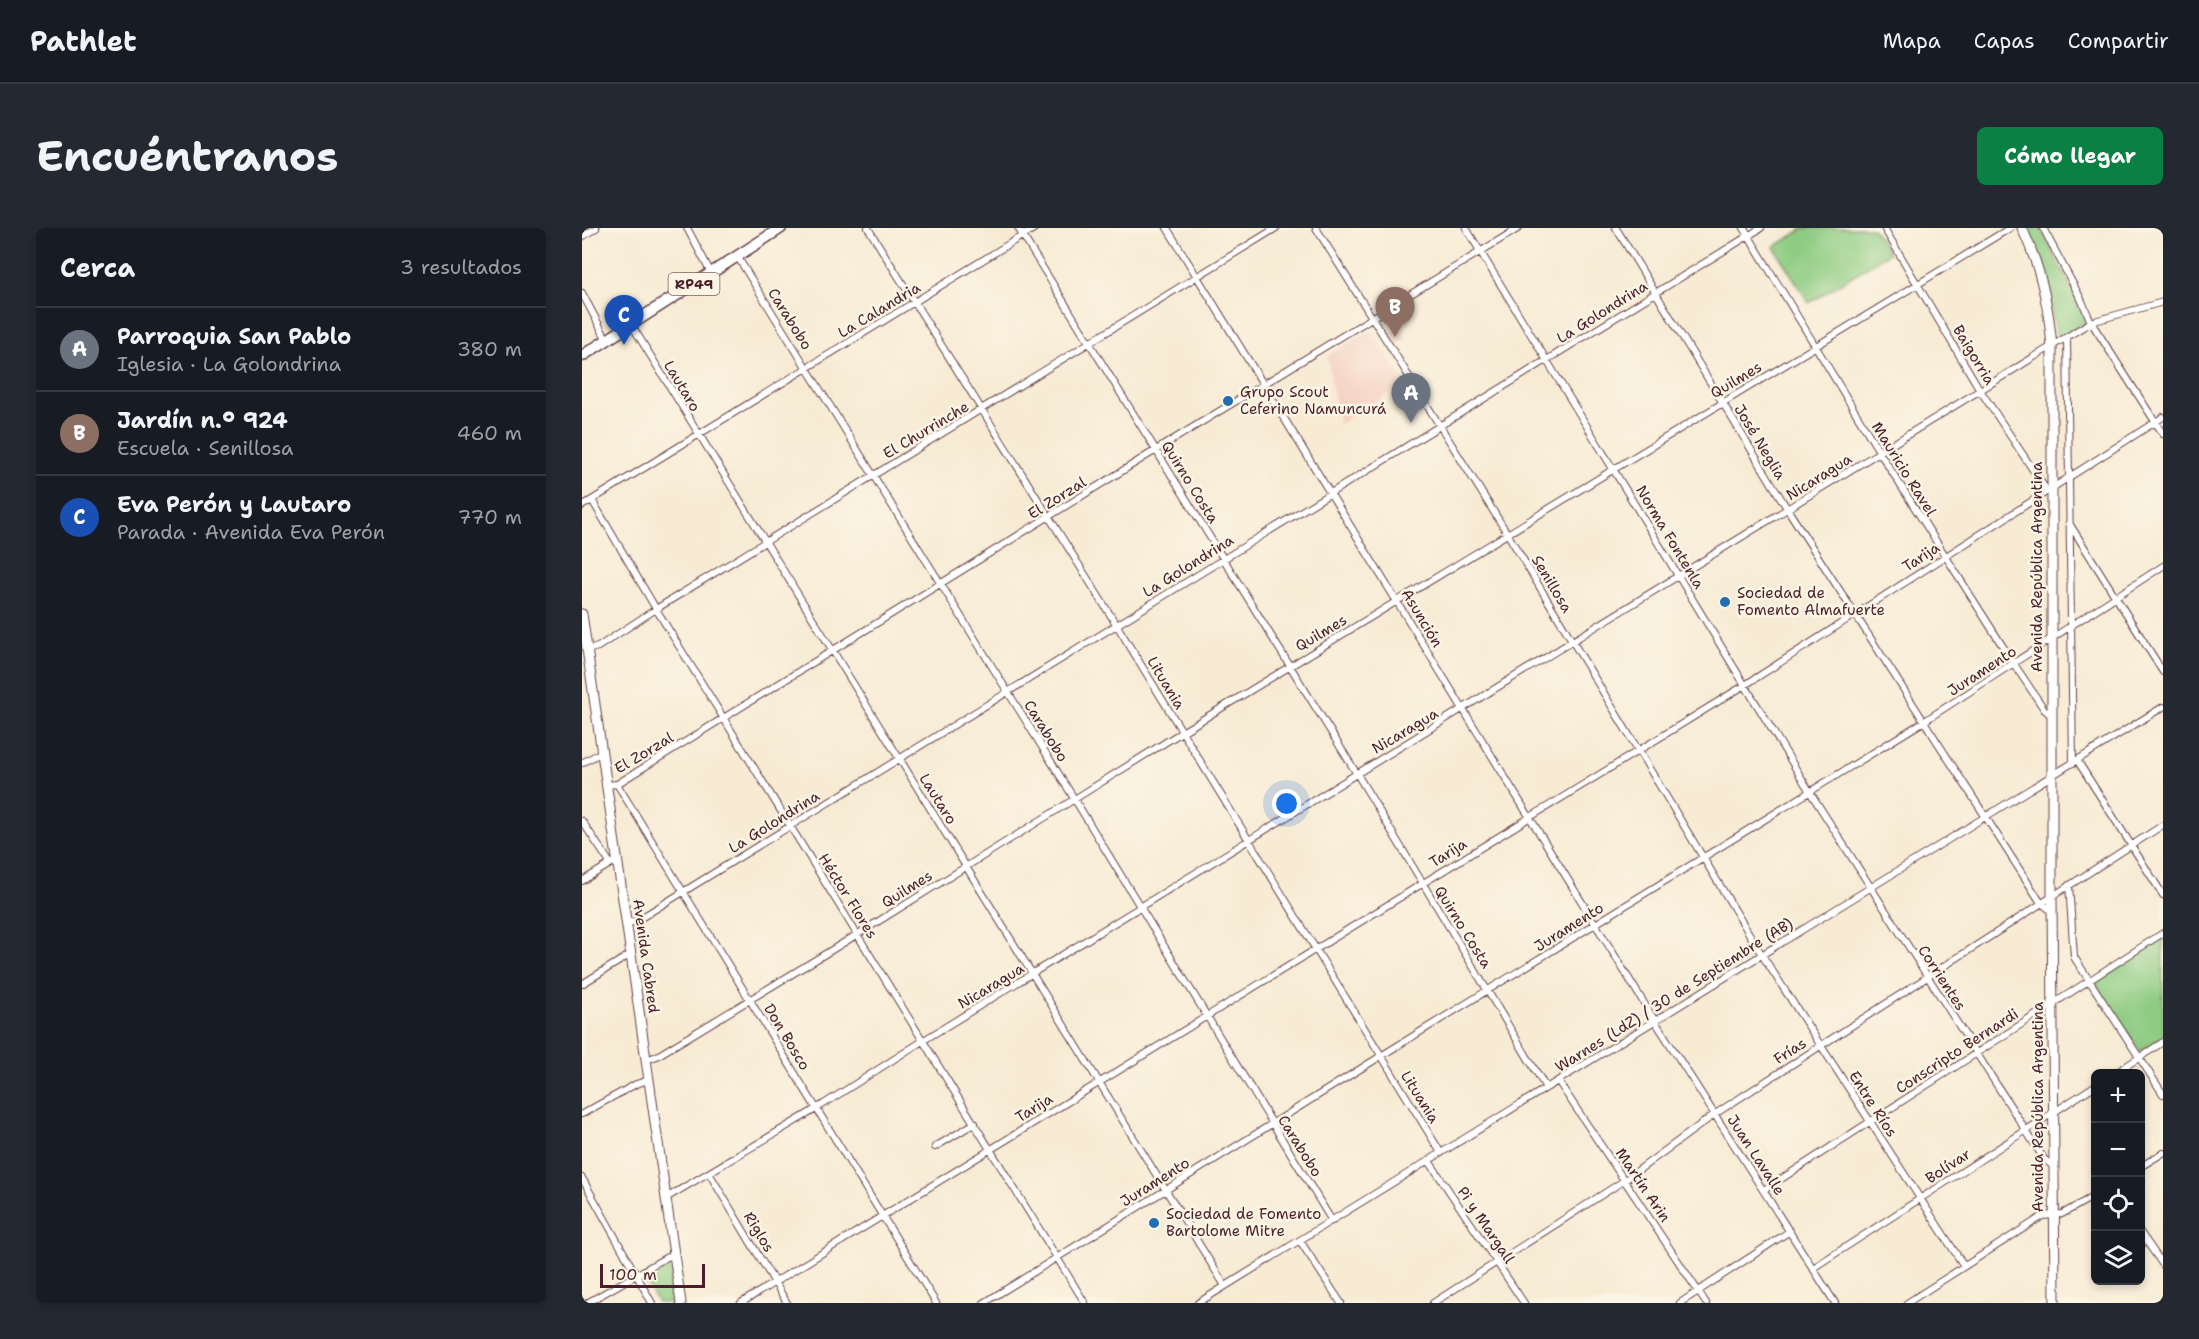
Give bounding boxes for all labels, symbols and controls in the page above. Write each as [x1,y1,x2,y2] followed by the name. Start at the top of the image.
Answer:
[30,22,137,60] text: Pathlet
[1883,27,1941,55] text: Mapa
[1974,27,2035,55] text: Capas
[2068,27,2169,55] text: Compartir
[1977,127,2163,185] button: Cómo llegar
[36,128,338,184] text: Encuéntranos
[60,250,135,285] text: Cerca
[400,254,522,280] text: 3 resultados
[668,273,720,295] road number: RP49
[1553,276,1652,348] street label: La Golondrina
[834,277,925,343] street label: La Calandria
[763,284,817,354] street label: Carabobo
[1376,288,1414,337] pin: B
[604,296,644,345] pin: C
[1948,321,2000,389] street label: Baigorria
[117,322,351,351] text: Parroquia San Pablo
[72,336,87,362] text: A
[457,336,522,362] text: 380 m
[117,351,341,377] text: Iglesia · La Golondrina
[659,357,705,415] street label: Lautaro
[1707,357,1765,403] street label: Quilmes
[1392,374,1430,423] pin: A
[1240,382,1387,419] place label: Grupo Scout Ceferino Namuncurá
[1221,394,1235,408] marker: Grupo Scout Ceferino Namuncurá
[879,397,973,463] street label: El Churrinche
[1730,400,1791,484] street label: José Neglia
[117,406,288,435] text: Jardín n.° 924
[1867,418,1941,520] street label: Mauricio Ravel
[73,420,86,446] text: B
[457,420,522,446] text: 460 m
[117,435,294,461] text: Escuela · Senillosa
[1157,437,1224,528] street label: Quirno Costa
[1782,449,1856,505] street label: Nicaragua
[2027,461,2047,672] street label: Avenida República Argentina
[1024,472,1090,524] street label: El Zorzal
[1631,482,1709,593] street label: Norma Fontenla
[117,490,351,519] text: Eva Perón y Lautaro
[73,504,86,530] text: C
[458,504,522,530] text: 770 m
[117,519,385,545] text: Parada · Avenida Eva Perón
[1139,530,1238,602] street label: La Golondrina
[1899,537,1944,576] street label: Tarija
[1527,551,1577,617] street label: Senillosa
[1737,583,1885,620] place label: Sociedad de Fomento Almafuerte
[1397,585,1447,651] street label: Asunción
[1718,595,1732,609] marker: Sociedad de Fomento Almafuerte
[1292,610,1350,656] street label: Quilmes
[1944,641,2020,701] street label: Juramento
[1142,653,1190,714] street label: Lituania
[1019,696,1073,766] street label: Carabobo
[1368,703,1442,759] street label: Nicaragua
[611,727,678,778] street label: El Zorzal
[915,770,961,828] street label: Lautaro
[725,786,824,858] street label: La Golondrina
[1272,789,1301,818] your location
[1425,833,1471,872] street label: Tarija
[814,850,882,942] street label: Héctor Flores
[878,866,936,912] street label: Quilmes
[1430,882,1497,973] street label: Quirno Costa
[628,898,664,1015] street label: Avenida Cabred
[1531,898,1607,956] street label: Juramento
[1551,913,1797,1077] street label: Warnes (LdZ) / 30 de Septiembre (AB)
[1913,941,1971,1015] street label: Corrientes
[954,958,1028,1014] street label: Nicaragua
[759,1000,815,1074] street label: Don Bosco
[2028,1001,2048,1212] street label: Avenida República Argentina
[1892,1004,2022,1098] street label: Conscripto Bernardi
[1770,1033,1810,1069] street label: Frías
[1396,1067,1444,1128] street label: Lituania
[1844,1067,1902,1141] street label: Entre Ríos
[2091,1069,2145,1285] map controls
[2091,1069,2145,1123] button: +
[1011,1088,1057,1127] street label: Tarija
[1273,1111,1327,1181] street label: Carabobo
[1723,1111,1789,1199] street label: Juan Lavalle
[2091,1123,2145,1177] button: −
[1611,1144,1675,1226] street label: Martín Arin
[1921,1144,1975,1188] street label: Bolívar
[1117,1153,1193,1211] street label: Juramento
[2091,1177,2145,1231] button: locate
[1453,1182,1519,1268] street label: Pi y Margall
[1166,1204,1321,1241] place label: Sociedad de Fomento Bartolome Mitre
[739,1208,779,1256] street label: Riglos
[1147,1216,1161,1230] marker: Sociedad de Fomento Bartolome Mitre
[2091,1231,2145,1285] button: layers
[600,1261,705,1288] scale bar
[609,1264,657,1285] text: 100 m

